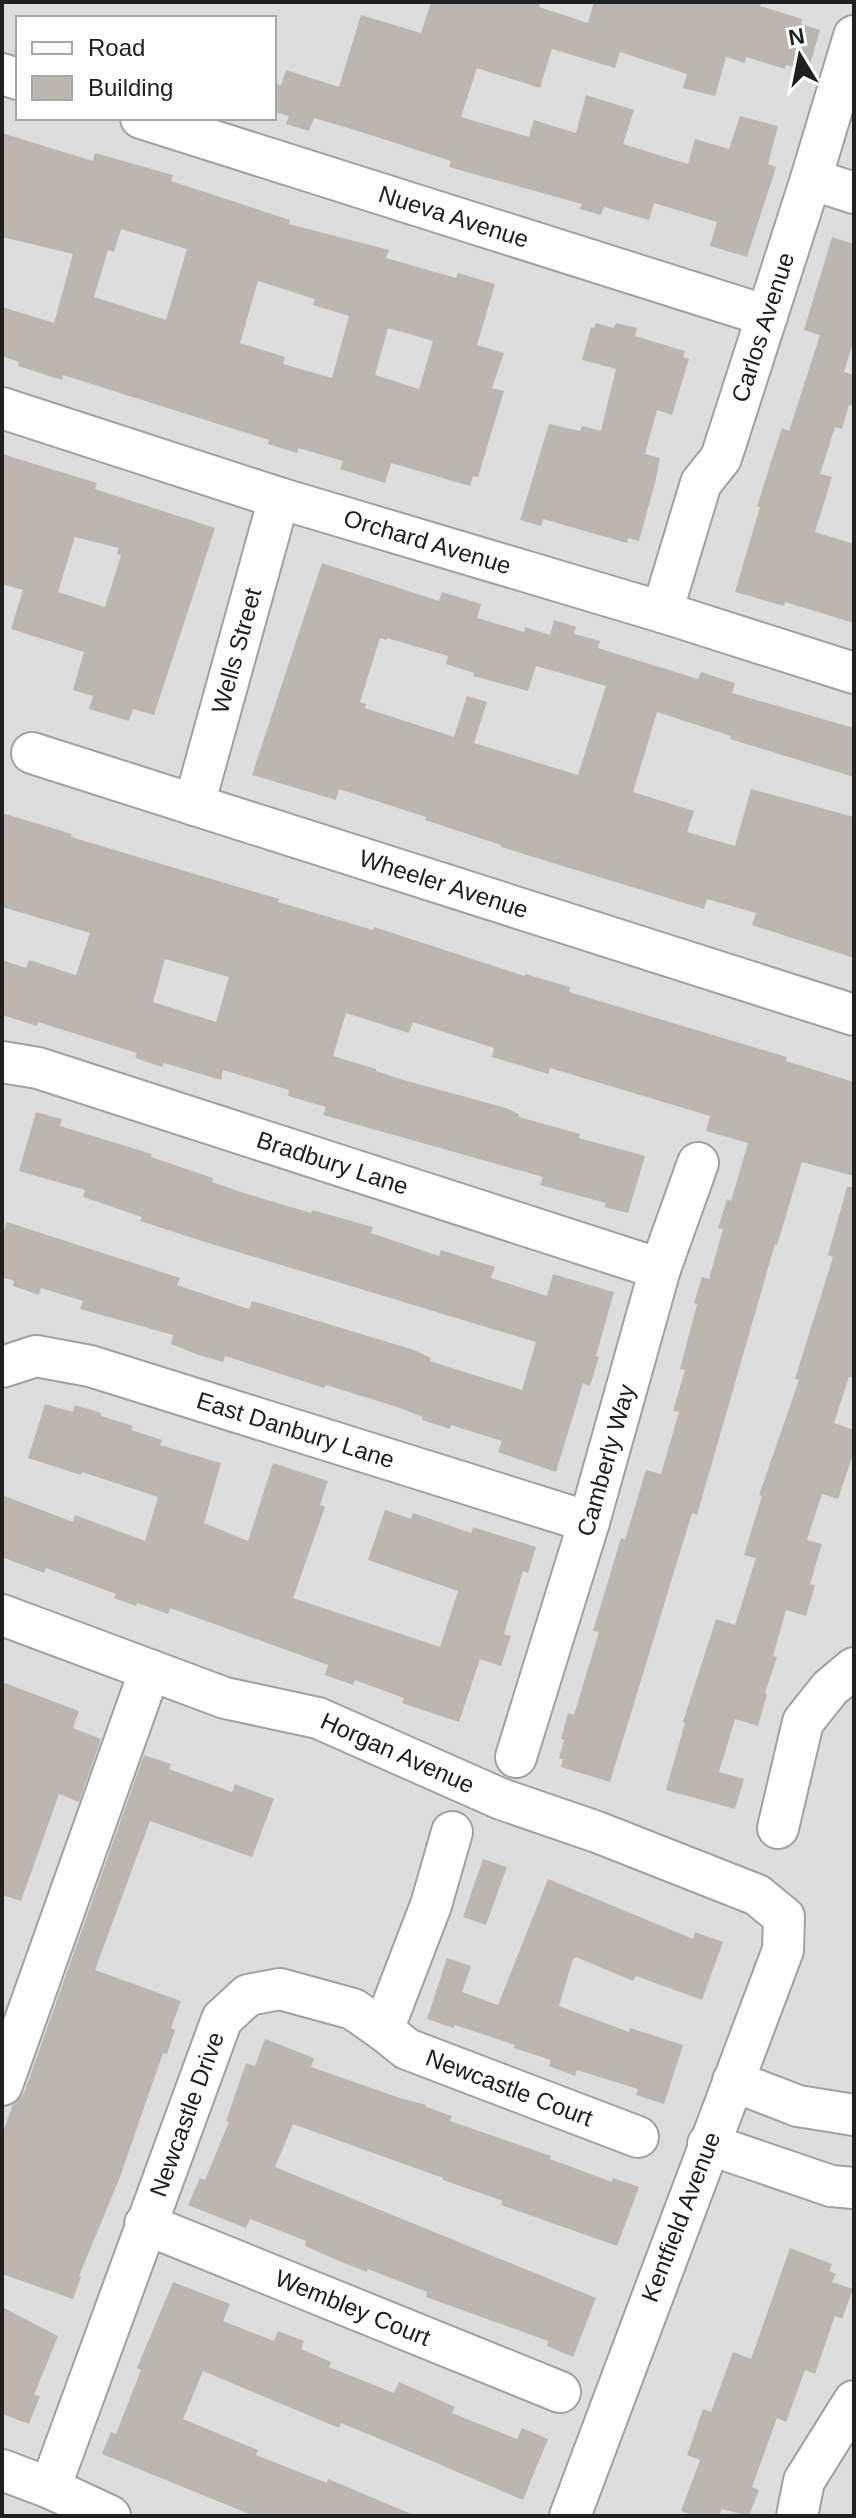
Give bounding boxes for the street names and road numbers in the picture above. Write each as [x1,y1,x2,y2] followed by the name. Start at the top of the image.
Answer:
[376,180,532,253] street label: Nueva Avenue
[726,249,799,406] street label: Carlos Avenue
[341,504,514,579] street label: Orchard Avenue
[206,585,267,716] street label: Wells Street
[356,844,532,923] street label: Wheeler Avenue
[254,1126,412,1200] street label: Bradbury Lane
[571,1381,640,1540] street label: Camberly Way
[194,1386,398,1473] street label: East Danbury Lane
[317,1707,479,1798] street label: Horgan Avenue
[144,2028,229,2200] street label: Newcastle Drive
[422,2043,597,2132] street label: Newcastle Court
[636,2128,725,2306] street label: Kentfield Avenue
[271,2264,435,2351] street label: Wembley Court

